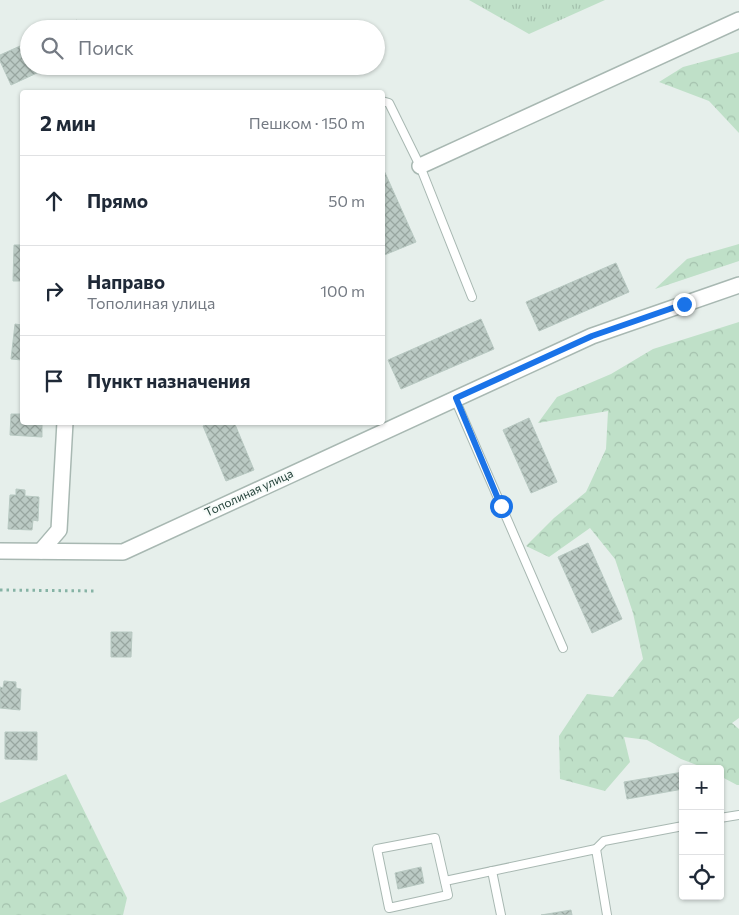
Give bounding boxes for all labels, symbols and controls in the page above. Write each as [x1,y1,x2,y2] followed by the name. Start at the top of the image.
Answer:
[20,20,385,75] search box
[38,34,66,62] icon: search
[78,36,134,59] text: Поиск
[40,110,96,135] text: 2 мин
[249,113,365,132] text: Пешком · 150 m
[40,187,68,215] icon: ahead
[87,189,148,212] text: Прямо
[328,191,365,210] text: 50 m
[87,270,165,293] text: Направо
[40,277,68,305] icon: right
[320,281,365,300] text: 100 m
[87,293,215,312] text: Тополиная улица
[673,293,696,316] route end
[40,367,68,395] icon: arrive
[87,369,250,392] text: Пункт назначения
[202,465,295,519] street label: Тополиная улица
[490,495,513,518] route start
[679,765,724,900] map controls
[679,765,724,810] button: +
[679,810,724,855] button: −
[679,855,724,900] button: locate

